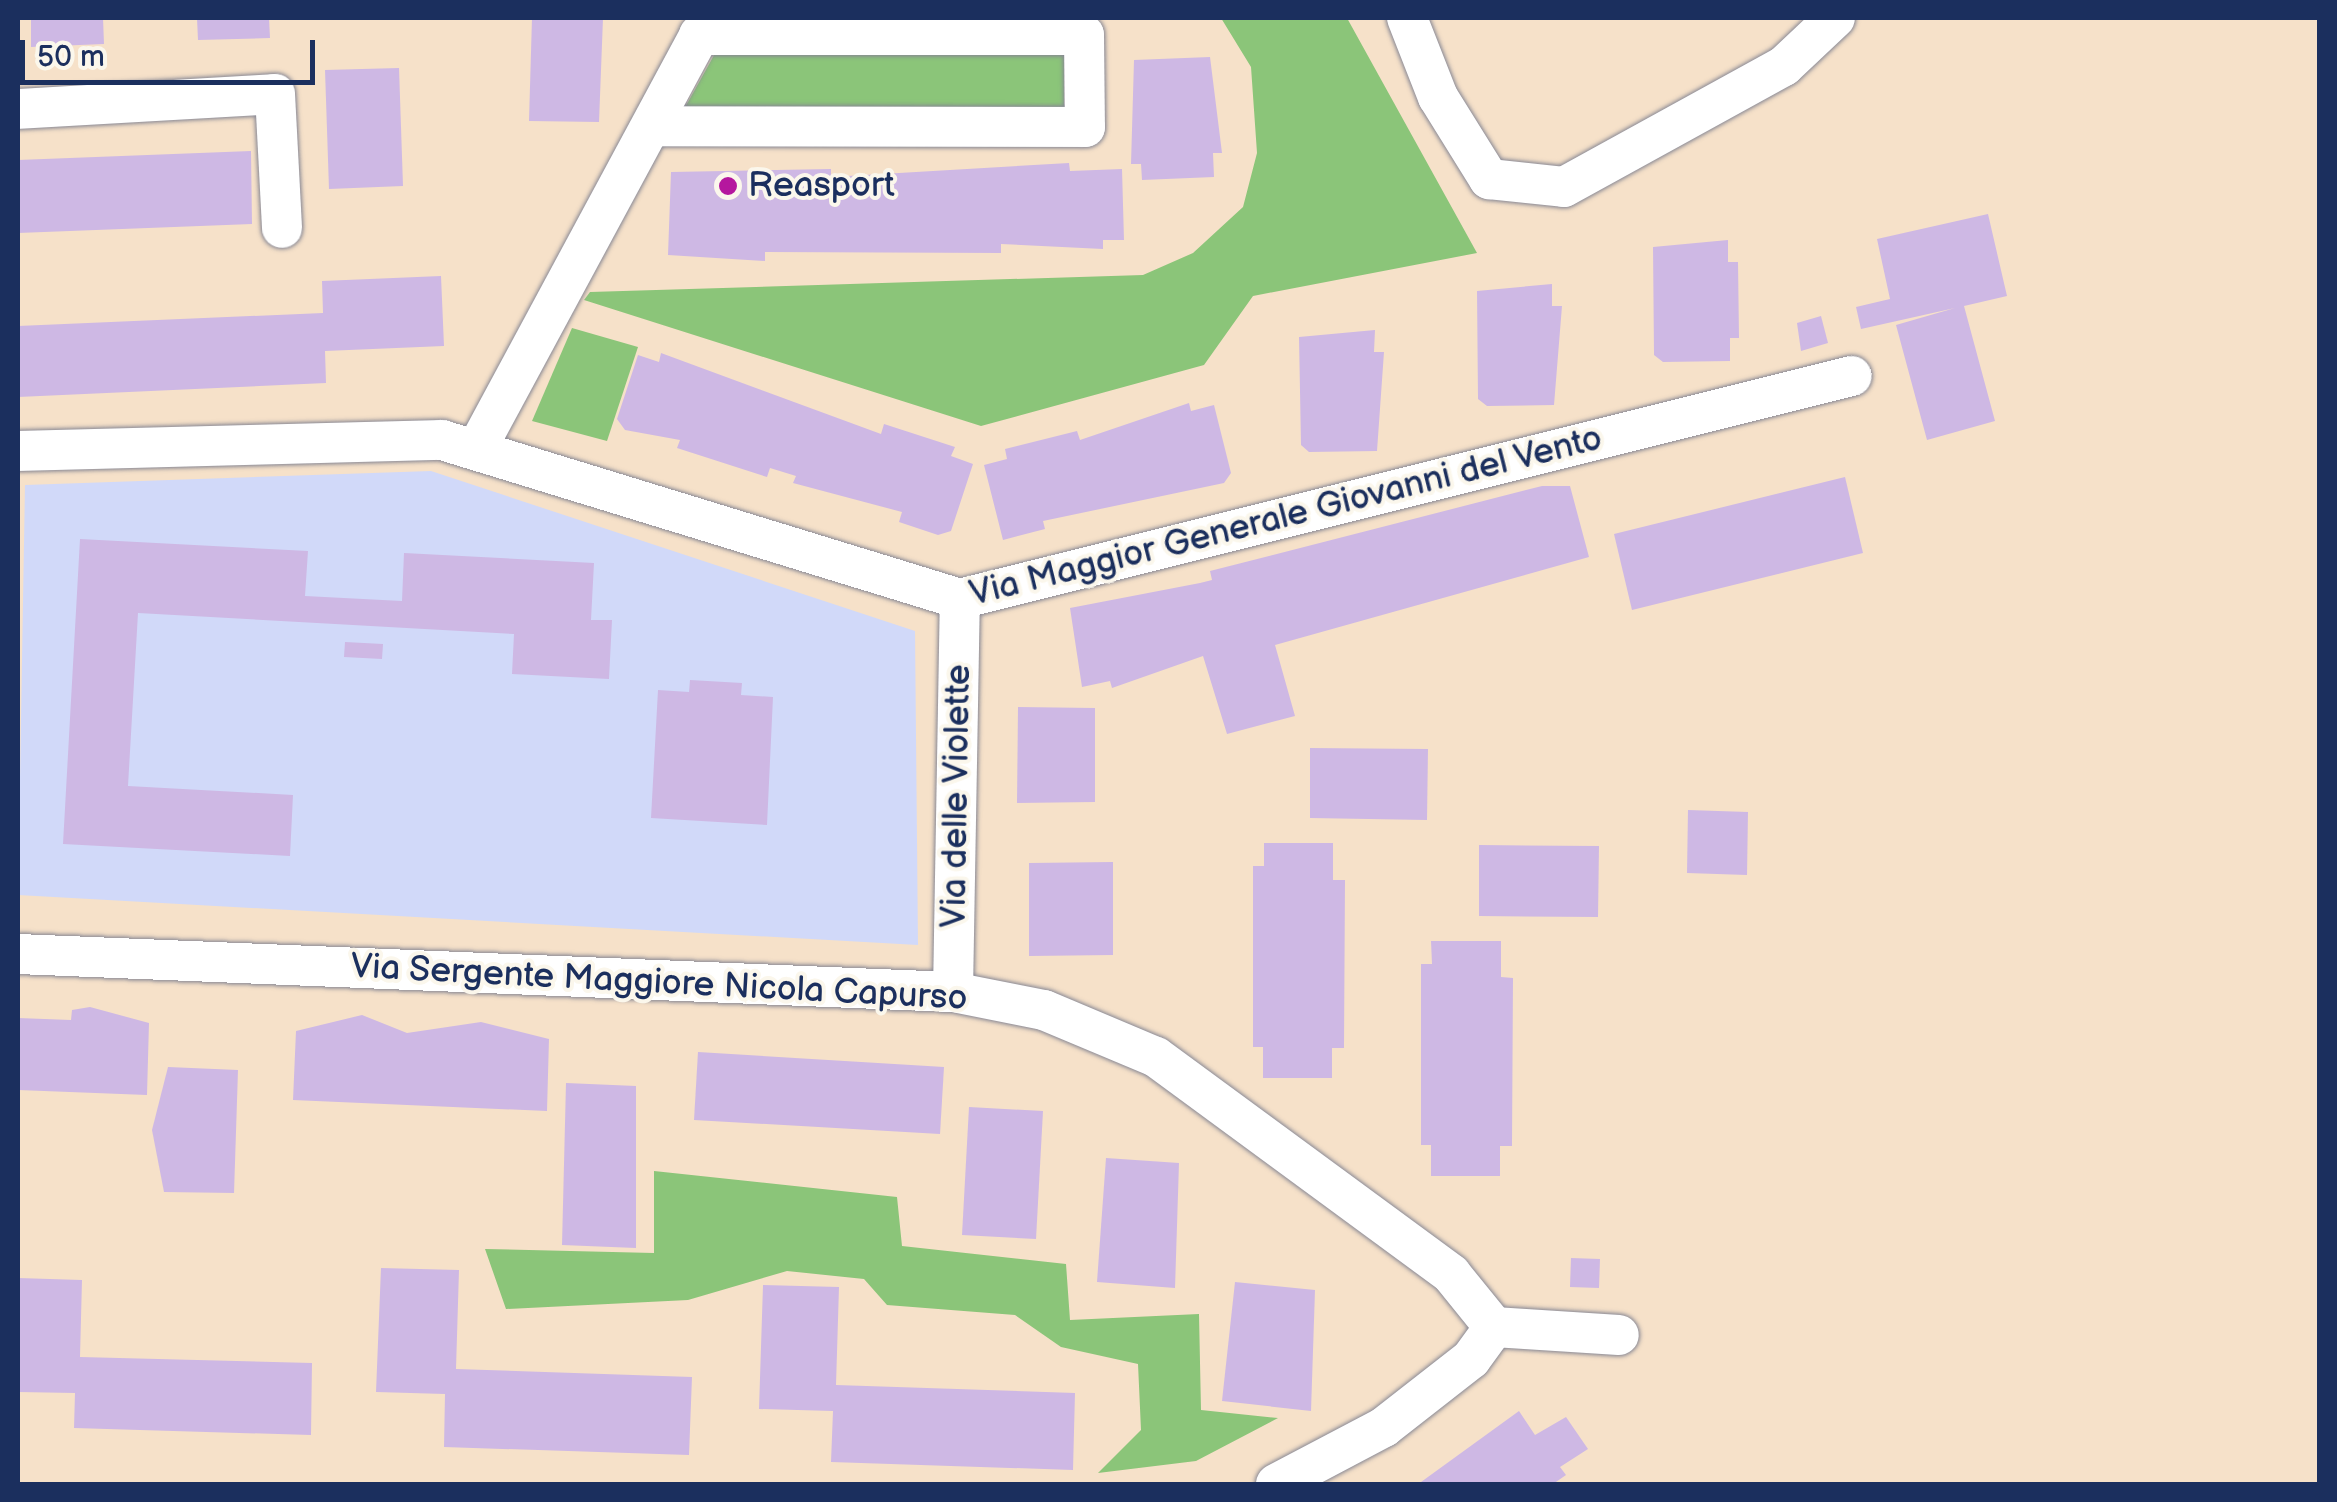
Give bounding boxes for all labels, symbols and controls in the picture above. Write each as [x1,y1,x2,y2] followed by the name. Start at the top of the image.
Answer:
[25,20,320,82] scale bar
[37,39,105,75] text: 50 m
[748,165,895,207] place label: Reasport
[717,175,739,197] marker: Reasport
[965,418,1607,616] street label: Via Maggior Generale Giovanni del Vento
[934,663,980,929] street label: Via delle Violette
[349,946,969,1020] street label: Via Sergente Maggiore Nicola Capurso

